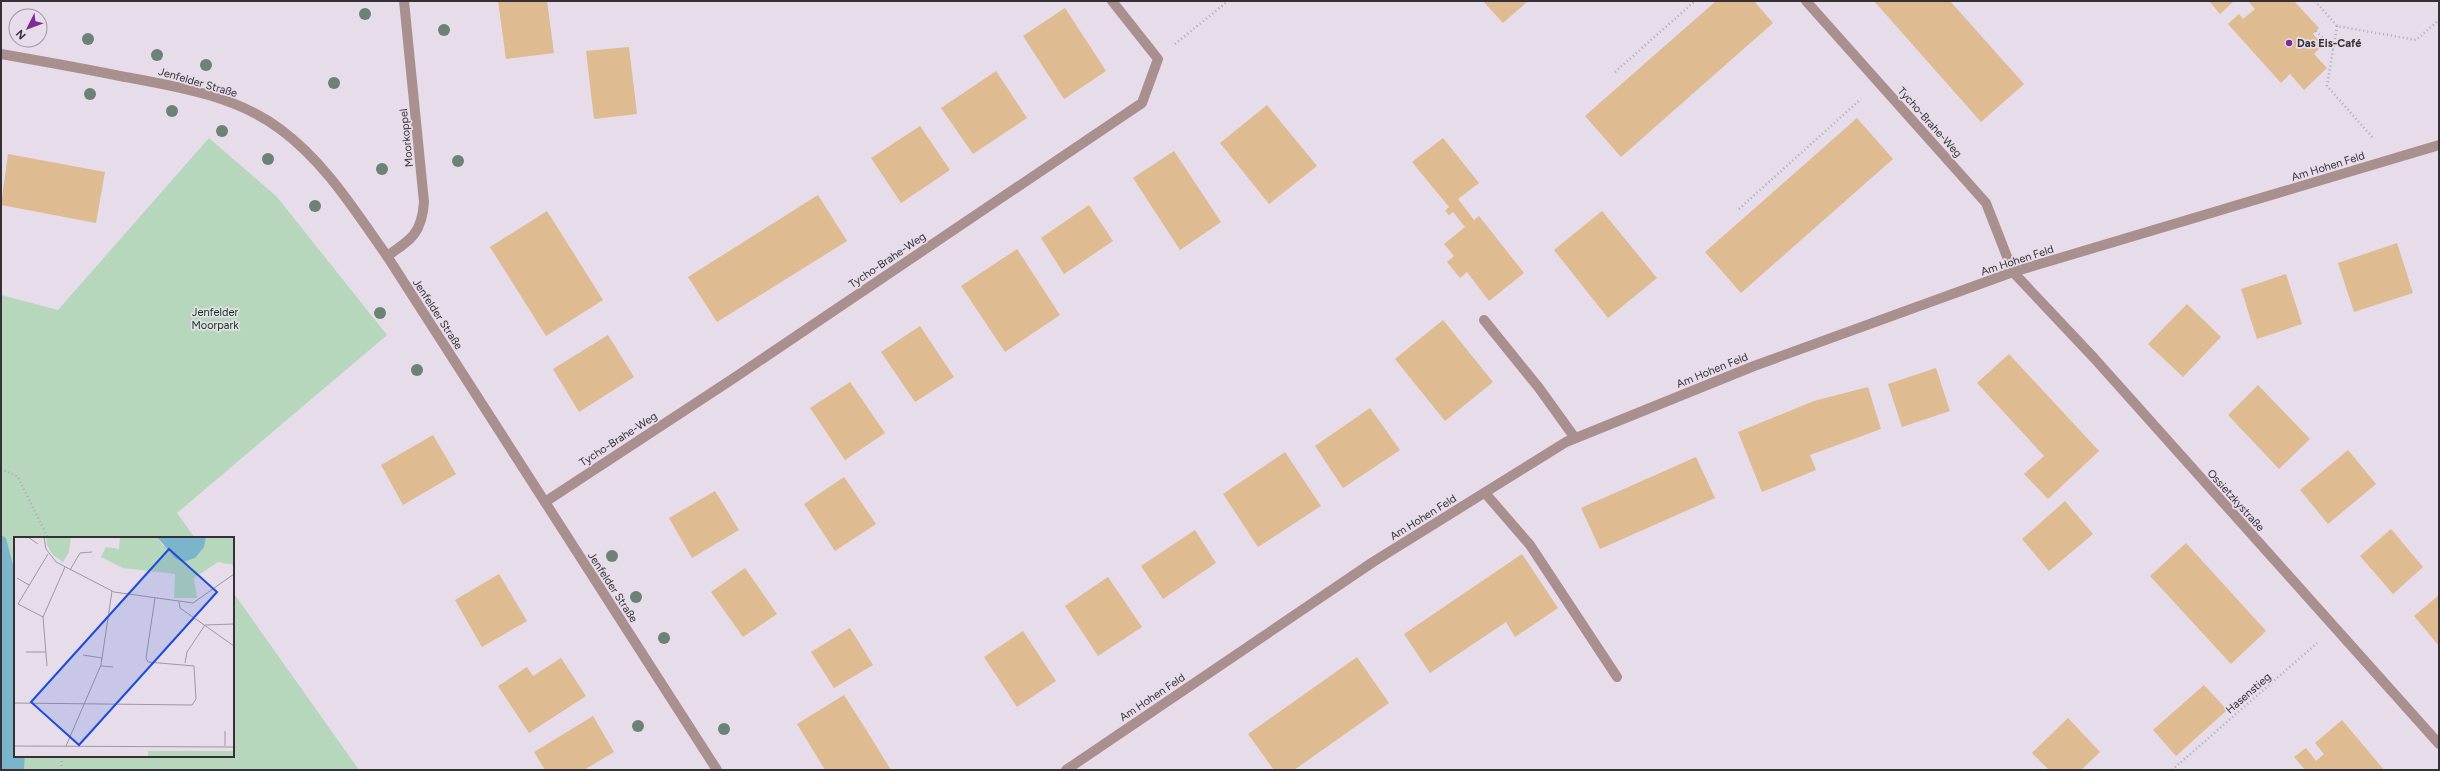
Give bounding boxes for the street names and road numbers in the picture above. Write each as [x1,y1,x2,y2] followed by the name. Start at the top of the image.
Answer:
[157,65,239,100] street label: Jenfelder Straße
[1895,85,1965,160] street label: Tycho-Brahe-Weg
[397,108,416,168] street label: Moorkoppel
[2290,149,2366,184] street label: Am Hohen Feld
[846,230,928,291] street label: Tycho-Brahe-Weg
[1979,243,2055,278] street label: Am Hohen Feld
[410,277,465,352] street label: Jenfelder Straße
[1675,350,1750,391] street label: Am Hohen Feld
[577,409,660,469] street label: Tycho-Brahe-Weg
[2204,467,2267,534] street label: Ossietzkystraße
[1388,492,1459,543] street label: Am Hohen Feld
[585,550,640,625] street label: Jenfelder Straße
[2223,670,2274,716] street label: Hasenstieg
[1117,671,1187,724] street label: Am Hohen Feld

